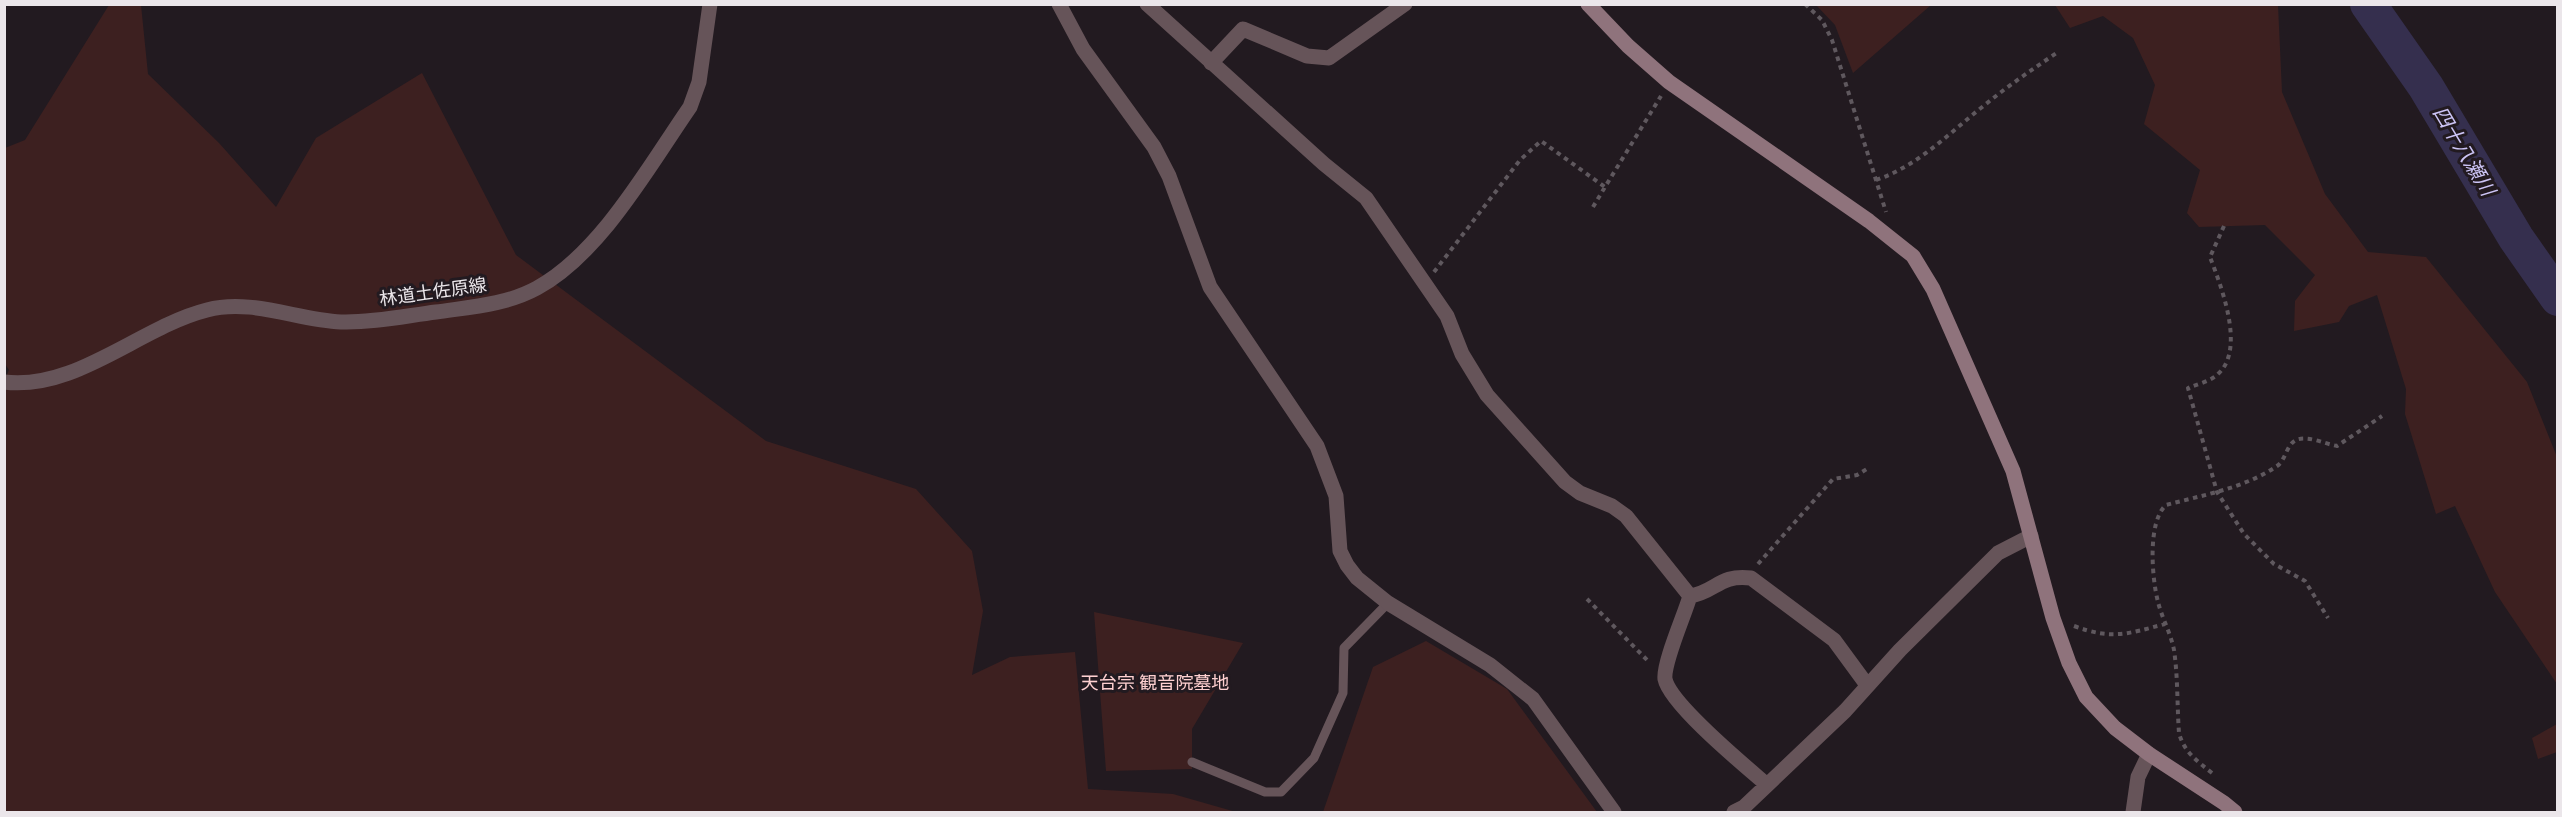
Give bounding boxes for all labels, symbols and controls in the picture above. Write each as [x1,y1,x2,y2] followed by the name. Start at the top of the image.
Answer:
[2428,102,2501,202] water label: 四十八瀬川
[378,274,488,310] street label: 林道土佐原線
[1081,672,1229,694] park label: 天台宗 観音院墓地

